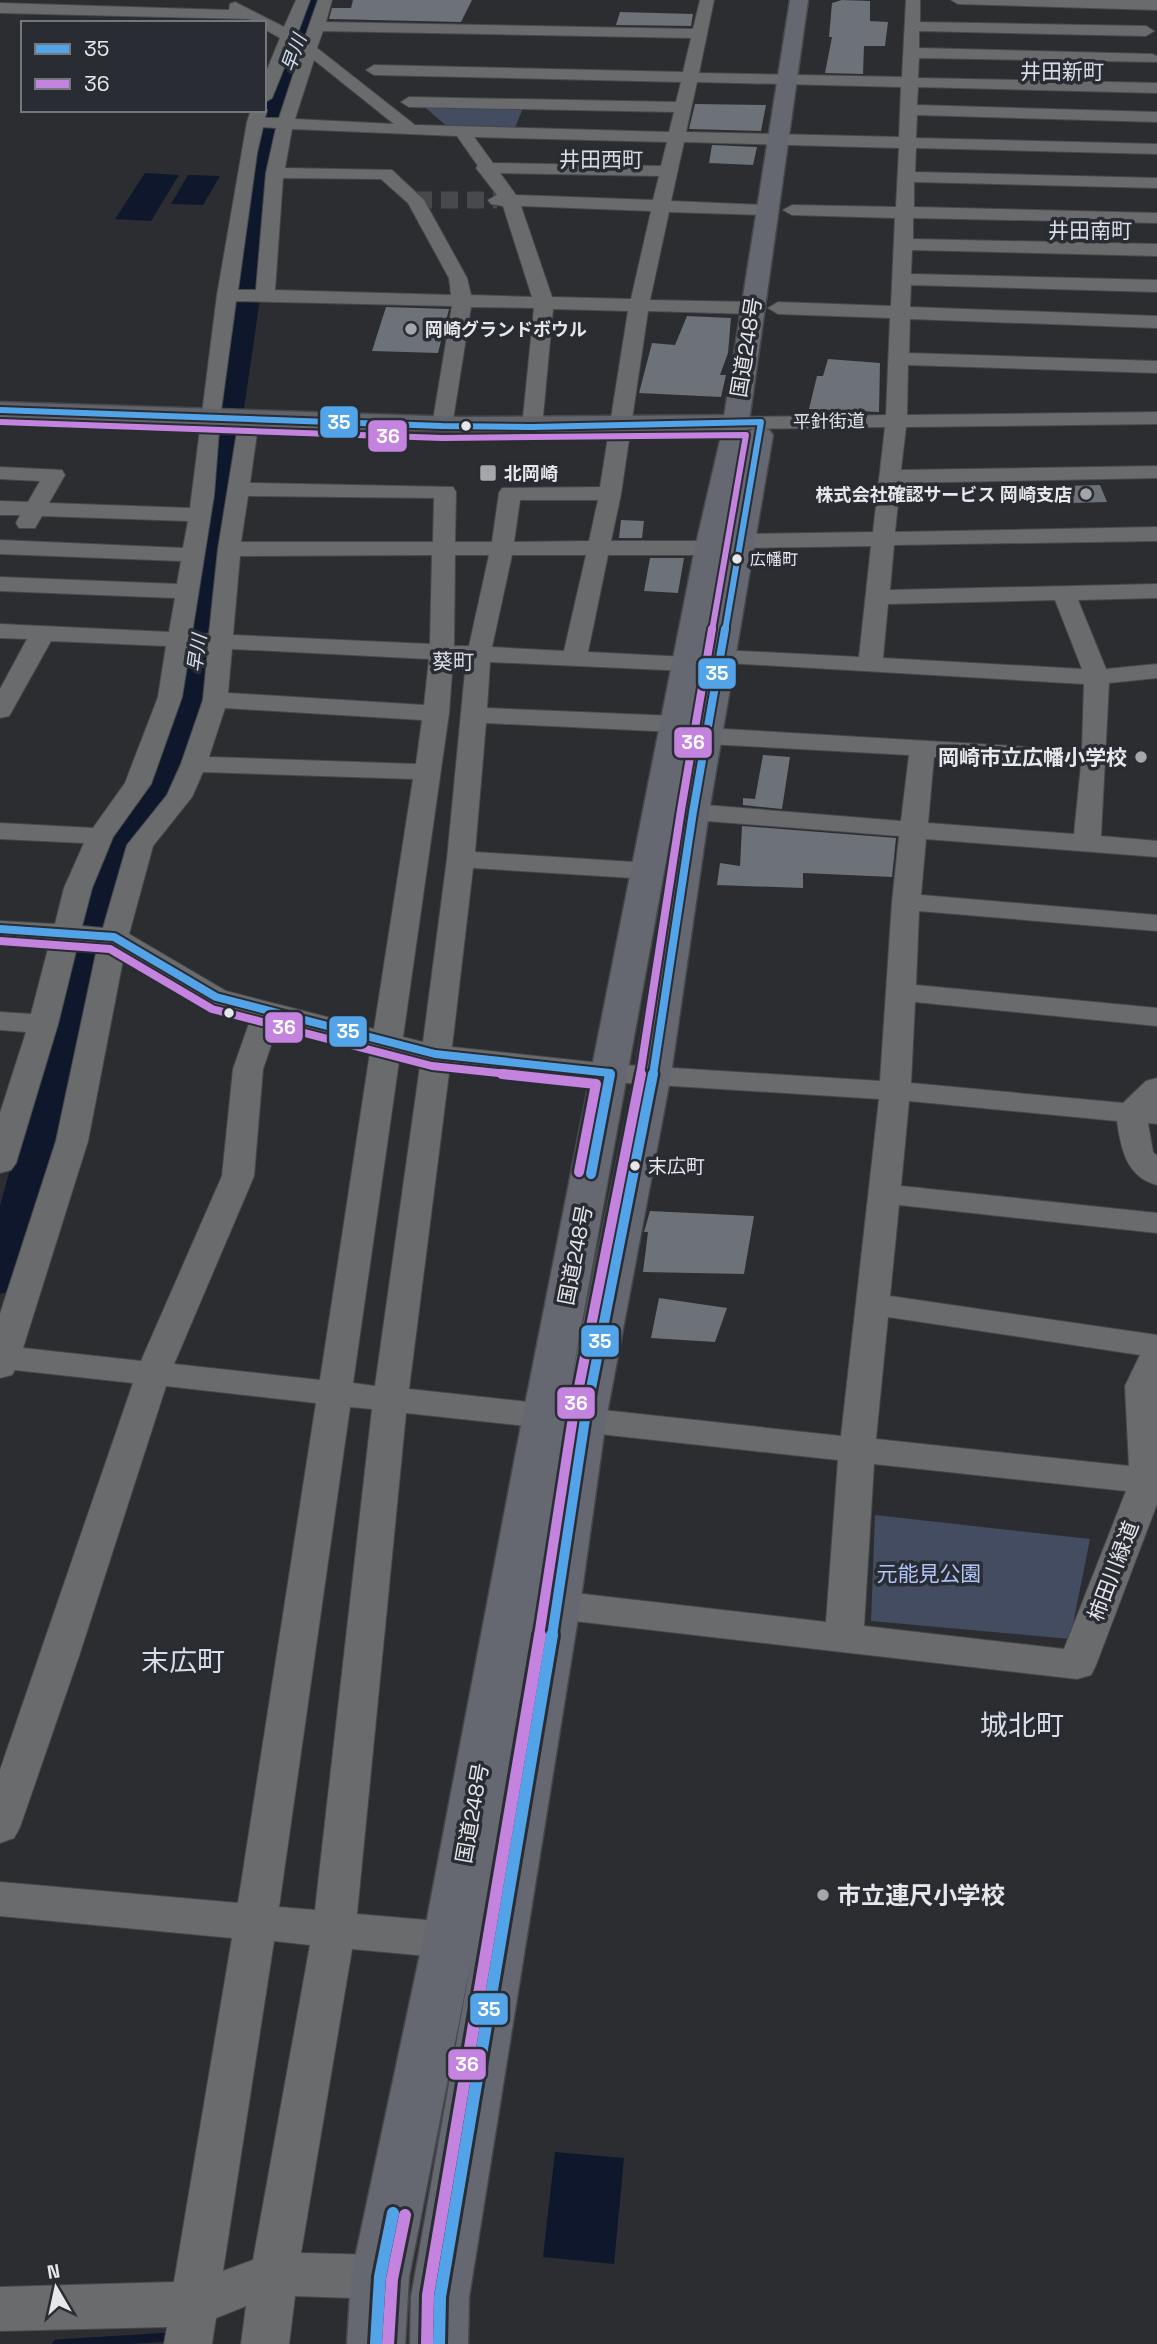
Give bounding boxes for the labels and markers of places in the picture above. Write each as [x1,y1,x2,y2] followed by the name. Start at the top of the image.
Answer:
[425,318,587,341] place label: 岡崎グランドボウル
[403,321,419,337] marker: 岡崎グランドボウル
[459,419,473,433] unlabelled marker
[504,462,558,485] place label: 北岡崎
[478,463,498,483] marker: 北岡崎
[815,483,1072,506] place label: 株式会社確認サービス 岡崎支店
[1078,486,1094,502] marker: 株式会社確認サービス 岡崎支店
[750,549,798,570] place label: 広幡町
[730,552,744,566] marker: 広幡町
[938,744,1127,771] place label: 岡崎市立広幡小学校
[1133,749,1149,765] marker: 岡崎市立広幡小学校
[222,1006,236,1020] unlabelled marker
[648,1154,705,1179] place label: 末広町
[628,1159,642,1173] marker: 末広町
[837,1880,1005,1911] place label: 市立連尺小学校
[815,1887,831,1903] marker: 市立連尺小学校

